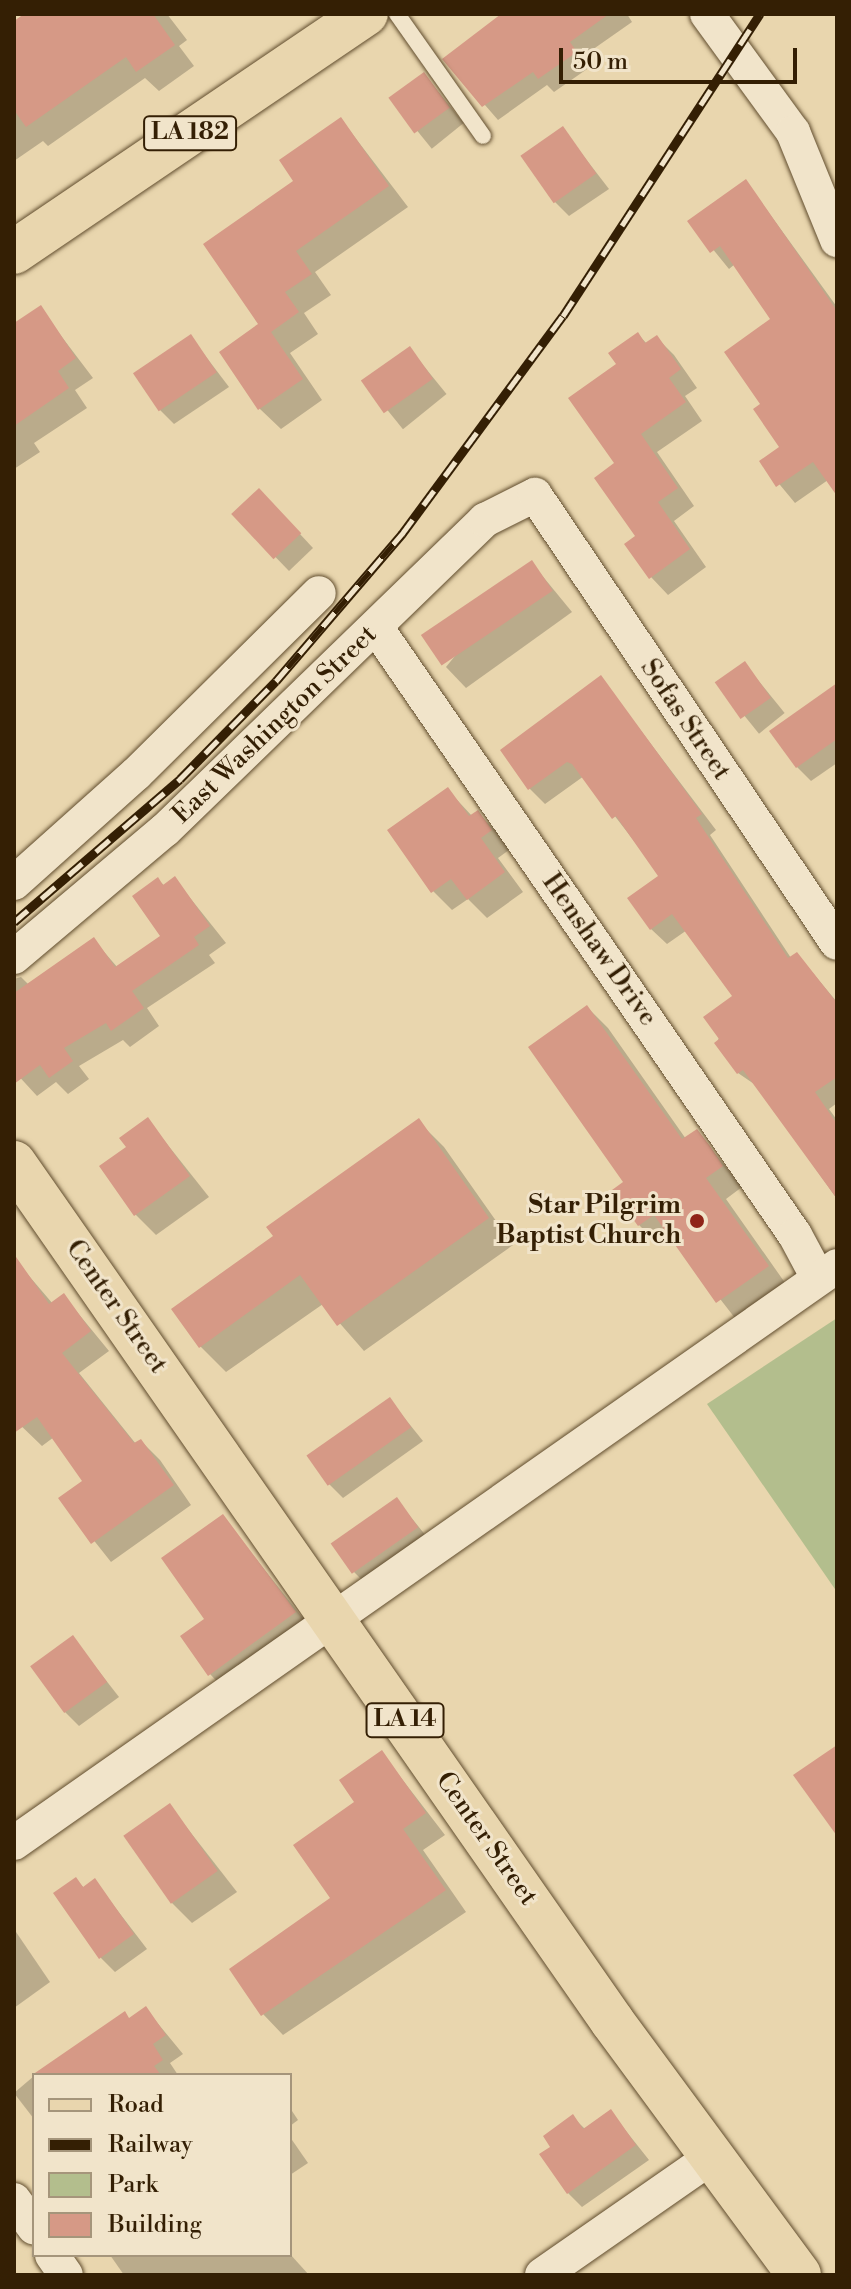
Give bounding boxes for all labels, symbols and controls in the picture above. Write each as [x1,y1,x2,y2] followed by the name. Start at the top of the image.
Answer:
[563,32,801,82] scale bar
[573,47,628,77] text: 50 m
[142,113,238,153] road number: LA 182
[166,619,384,831] street label: East Washington Street
[633,654,737,786] street label: Sofas Street
[535,868,663,1032] street label: Henshaw Drive
[496,1190,681,1252] place label: Star Pilgrim Baptist Church
[688,1212,706,1230] marker: Star Pilgrim Baptist Church
[59,1234,173,1380] street label: Center Street
[365,1700,445,1740] road number: LA 14
[429,1766,543,1912] street label: Center Street
[32,2073,292,2257] legend
[108,2090,164,2120] text: Road
[108,2130,193,2160] text: Railway
[108,2170,158,2200] text: Park
[108,2210,202,2240] text: Building

